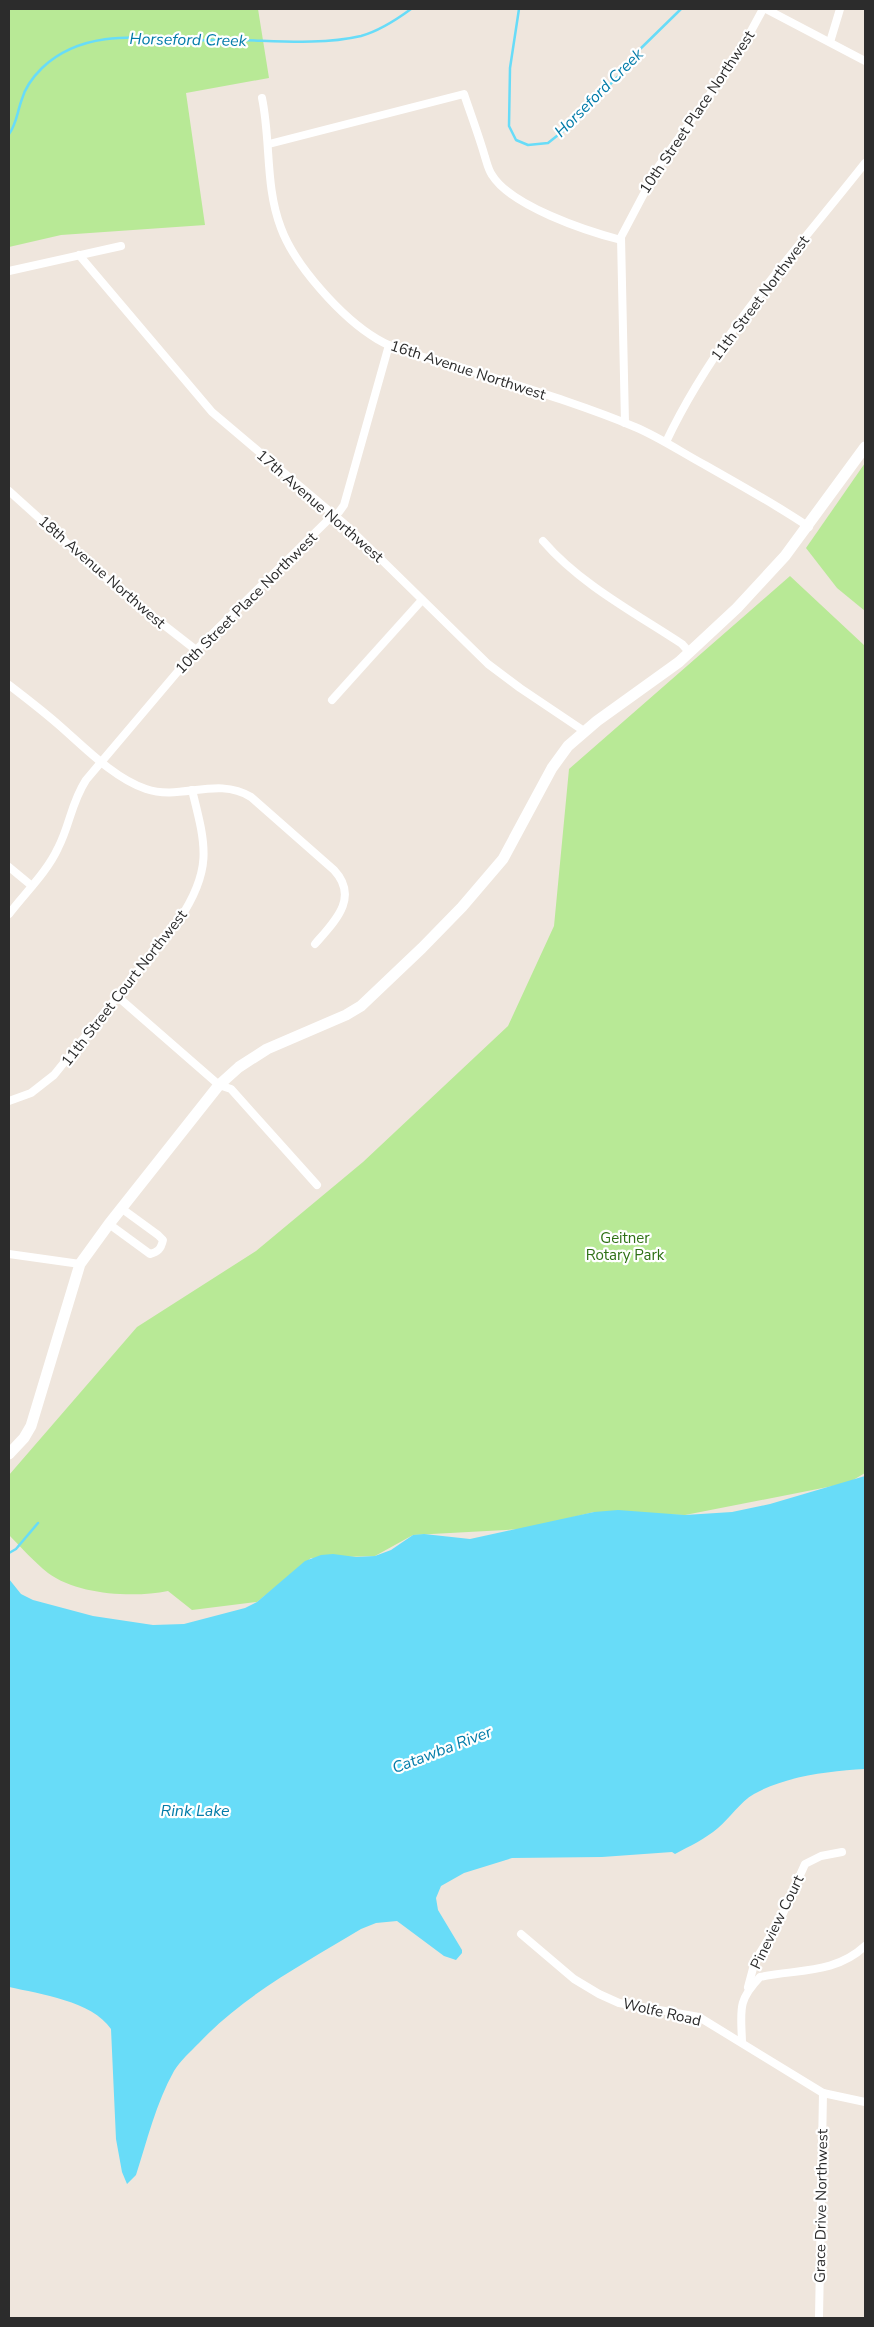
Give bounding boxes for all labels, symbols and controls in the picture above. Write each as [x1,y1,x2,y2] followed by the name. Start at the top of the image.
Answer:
[635,26,760,197] street label: 10th Street Place Northwest
[129,28,248,52] water label: Horseford Creek
[550,43,649,142] water label: Horseford Creek
[706,231,814,365] street label: 11th Street Northwest
[388,335,549,405] street label: 16th Avenue Northwest
[252,445,388,567] street label: 17th Avenue Northwest
[34,511,170,633] street label: 18th Avenue Northwest
[171,527,322,678] street label: 10th Street Place Northwest
[57,905,192,1070] street label: 11th Street Court Northwest
[586,1228,665,1265] park label: Geitner Rotary Park
[389,1720,496,1779] water label: Catawba River
[160,1800,230,1822] water label: Rink Lake
[746,1871,809,1972] street label: Pineview Court
[621,1993,703,2031] street label: Wolfe Road
[810,2128,832,2283] street label: Grace Drive Northwest

